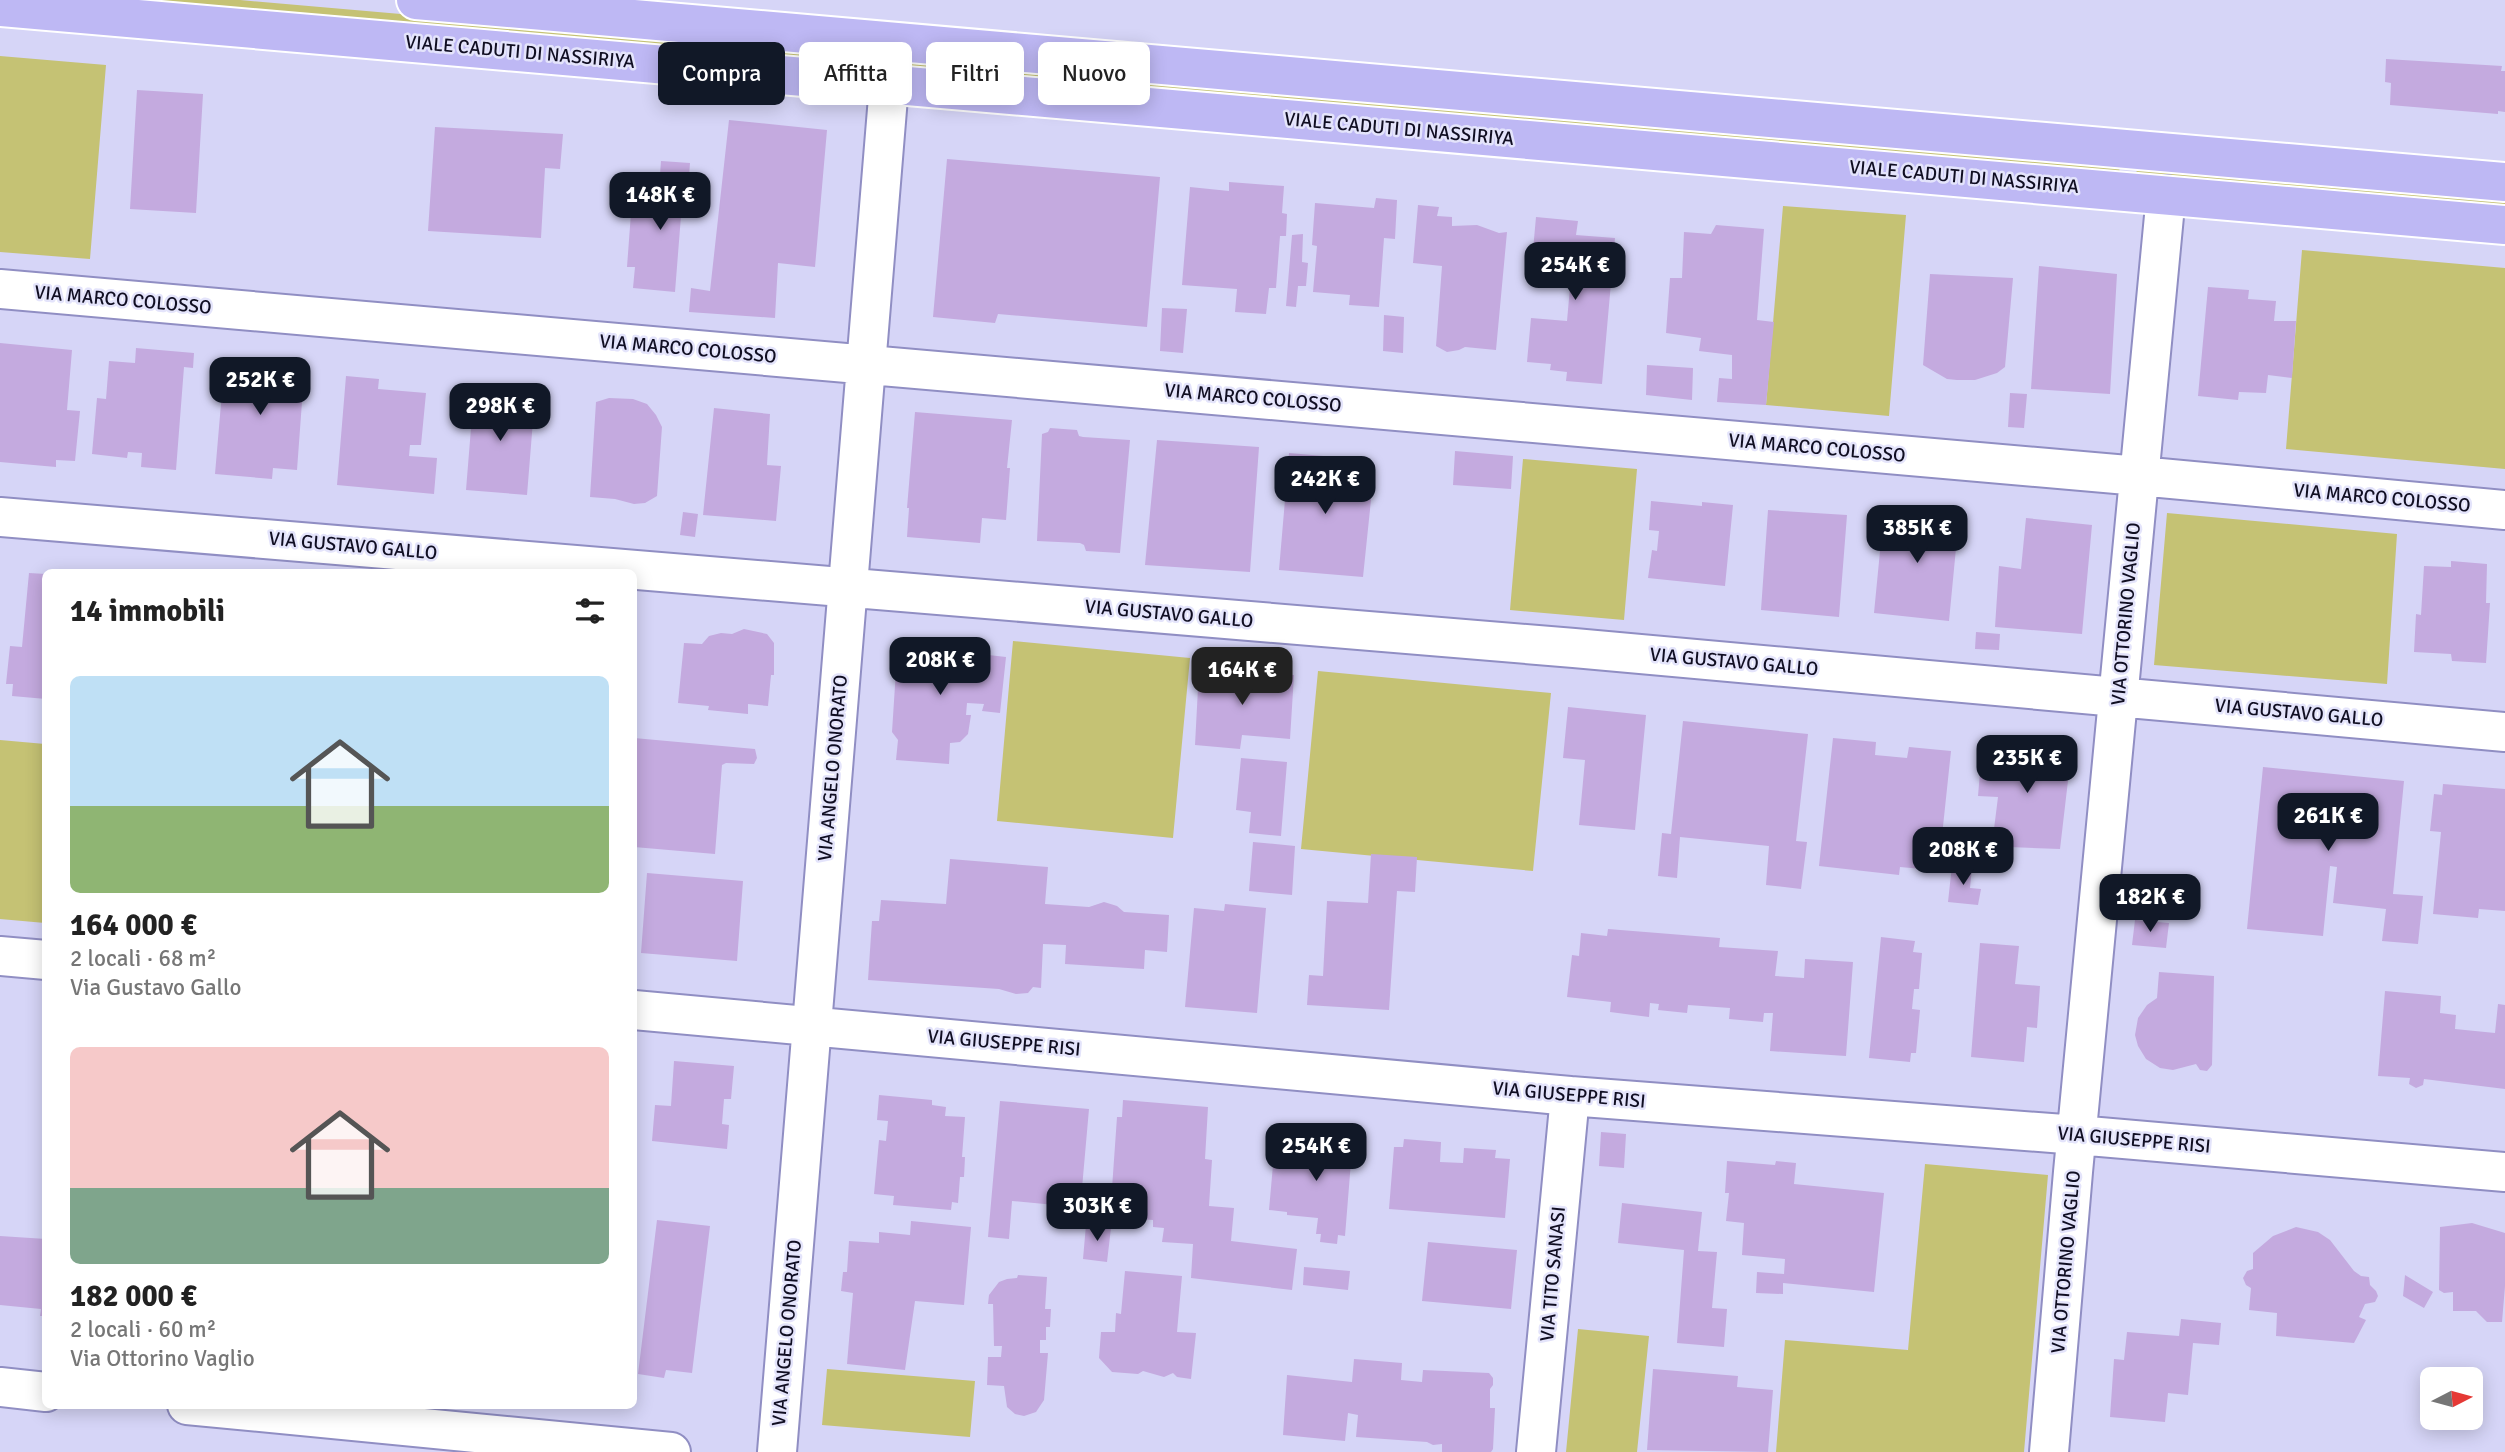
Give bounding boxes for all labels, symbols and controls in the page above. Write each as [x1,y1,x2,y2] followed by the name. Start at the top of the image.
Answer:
[404,30,636,74] street label: VIALE CADUTI DI NASSIRIYA
[658,42,785,105] chip: Compra
[799,42,912,105] chip: Affitta
[926,42,1024,105] chip: Filtri
[1038,42,1150,105] chip: Nuovo
[1283,107,1515,151] street label: VIALE CADUTI DI NASSIRIYA
[1848,155,2080,199] street label: VIALE CADUTI DI NASSIRIYA
[603,173,717,232] pin: 148K €
[625,180,695,209] text: 148K €
[1518,243,1632,302] pin: 254K €
[1540,250,1610,279] text: 254K €
[33,280,213,320] street label: VIA MARCO COLOSSO
[598,329,778,369] street label: VIA MARCO COLOSSO
[203,358,317,417] pin: 252K €
[225,365,295,394] text: 252K €
[1163,378,1343,418] street label: VIA MARCO COLOSSO
[443,384,557,443] pin: 298K €
[465,391,535,420] text: 298K €
[1727,428,1907,468] street label: VIA MARCO COLOSSO
[1268,456,1382,516] pin: 242K €
[1290,464,1360,493] text: 242K €
[2292,478,2472,518] street label: VIA MARCO COLOSSO
[1860,505,1974,565] pin: 385K €
[1882,513,1952,542] text: 385K €
[2106,522,2146,706] street label: VIA OTTORINO VAGLIO
[268,527,438,565] street label: VIA GUSTAVO GALLO
[571,592,609,630] icon: filters
[70,593,225,630] text: 14 immobili
[1084,595,1254,633] street label: VIA GUSTAVO GALLO
[883,638,997,697] pin: 208K €
[1649,643,1819,681] street label: VIA GUSTAVO GALLO
[905,645,975,674] text: 208K €
[1185,648,1299,707] pin: 164K €
[1207,655,1277,684] text: 164K €
[813,674,853,862] street label: VIA ANGELO ONORATO
[2214,694,2384,732] street label: VIA GUSTAVO GALLO
[277,721,403,847] icon: home
[1970,736,2084,795] pin: 235K €
[1992,743,2062,772] text: 235K €
[2271,794,2385,853] pin: 261K €
[2293,801,2363,830] text: 261K €
[1906,828,2020,887] pin: 208K €
[1928,835,1998,864] text: 208K €
[2093,874,2207,934] pin: 182K €
[2115,882,2185,911] text: 182K €
[70,907,197,944] text: 164 000 €
[70,944,216,973] text: 2 locali · 68 m²
[70,973,242,1002] text: Via Gustavo Gallo
[926,1024,1082,1062] street label: VIA GIUSEPPE RISI
[1491,1076,1647,1114] street label: VIA GIUSEPPE RISI
[277,1092,403,1218] icon: home
[2056,1121,2212,1159] street label: VIA GIUSEPPE RISI
[1259,1124,1373,1183] pin: 254K €
[1281,1131,1351,1160] text: 254K €
[2046,1170,2086,1354] street label: VIA OTTORINO VAGLIO
[1040,1184,1154,1243] pin: 303K €
[1062,1191,1132,1220] text: 303K €
[1535,1205,1571,1343] street label: VIA TITO SANASI
[767,1239,807,1427] street label: VIA ANGELO ONORATO
[70,1278,197,1315] text: 182 000 €
[70,1315,216,1344] text: 2 locali · 60 m²
[70,1344,255,1373] text: Via Ottorino Vaglio
[2420,1367,2483,1430] north arrow
[2420,1367,2483,1430] map controls

